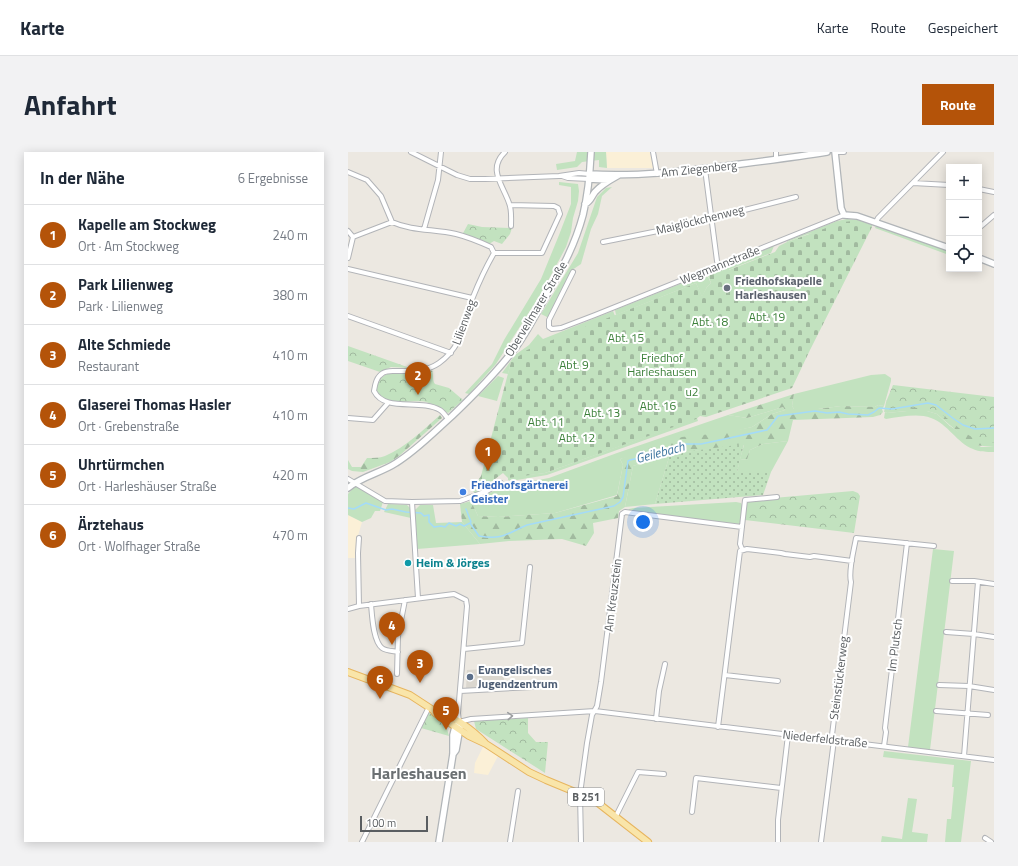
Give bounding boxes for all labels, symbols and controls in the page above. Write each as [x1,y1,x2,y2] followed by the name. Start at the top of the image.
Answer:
[20,13,65,42] text: Karte
[817,17,849,38] text: Karte
[871,17,906,38] text: Route
[928,17,998,38] text: Gespeichert
[24,83,117,126] text: Anfahrt
[922,84,994,125] button: Route
[660,155,738,182] street label: Am Ziegenberg
[946,164,982,272] map controls
[946,164,982,200] button: +
[40,165,125,191] text: In der Nähe
[238,168,308,188] text: 6 Ergebnisse
[654,199,746,240] street label: Maiglöckchenweg
[946,200,982,236] button: −
[78,213,216,236] text: Kapelle am Stockweg
[49,225,57,245] text: 1
[272,225,308,245] text: 240 m
[78,236,179,256] text: Ort · Am Stockweg
[946,236,982,272] button: locate
[677,240,763,289] street label: Wegmannstraße
[500,257,572,360] street label: Obervellmarer Straße
[735,271,822,304] place label: Friedhofskapelle Harleshausen
[78,273,173,296] text: Park Lilienweg
[722,283,732,293] marker: Friedhofskapelle Harleshausen
[49,285,57,305] text: 2
[272,285,308,305] text: 380 m
[78,296,163,316] text: Park · Lilienweg
[446,296,481,347] street label: Lilienweg
[749,307,785,326] park label: Abt. 19
[692,312,728,331] park label: Abt. 18
[608,328,644,347] park label: Abt. 15
[78,333,171,356] text: Alte Schmiede
[49,345,57,365] text: 3
[272,345,308,365] text: 410 m
[627,348,697,381] park label: Friedhof Harleshausen
[559,355,589,374] park label: Abt. 9
[78,356,139,376] text: Restaurant
[405,362,431,395] pin: 2
[685,382,699,401] park label: u2
[78,393,231,416] text: Glaserei Thomas Hasler
[640,396,676,415] park label: Abt. 16
[584,403,620,422] park label: Abt. 13
[49,405,57,425] text: 4
[272,405,308,425] text: 410 m
[528,412,564,431] park label: Abt. 11
[78,416,179,436] text: Ort · Grebenstraße
[559,428,595,447] park label: Abt. 12
[633,436,687,468] water label: Geilebach
[475,438,501,471] pin: 1
[78,453,165,476] text: Uhrtürmchen
[49,465,57,485] text: 5
[272,465,308,485] text: 420 m
[471,475,568,508] place label: Friedhofsgärtnerei Geister
[78,476,216,496] text: Ort · Harleshäuser Straße
[458,487,468,497] marker: Friedhofsgärtnerei Geister
[633,512,653,532] your location
[78,513,144,536] text: Ärztehaus
[49,525,57,545] text: 6
[272,525,308,545] text: 470 m
[78,536,200,556] text: Ort · Wolfhager Straße
[416,553,490,572] place label: Heim & Jörges
[599,557,626,633] street label: Am Kreuzstein
[403,558,413,568] marker: Heim & Jörges
[379,612,405,645] pin: 4
[882,617,907,673] street label: Im Plutsch
[824,635,853,721] street label: Steinstückerweg
[407,650,433,683] pin: 3
[478,660,558,693] place label: Evangelisches Jugendzentrum
[367,666,393,699] pin: 6
[465,672,475,682] marker: Evangelisches Jugendzentrum
[433,697,459,730] pin: 5
[507,712,513,721] one-way arrow
[782,725,868,752] street label: Niederfeldstraße
[371,761,467,785] district label: Harleshausen
[568,788,604,806] road number: B 251
[360,814,428,833] scale bar
[366,815,396,831] text: 100 m

